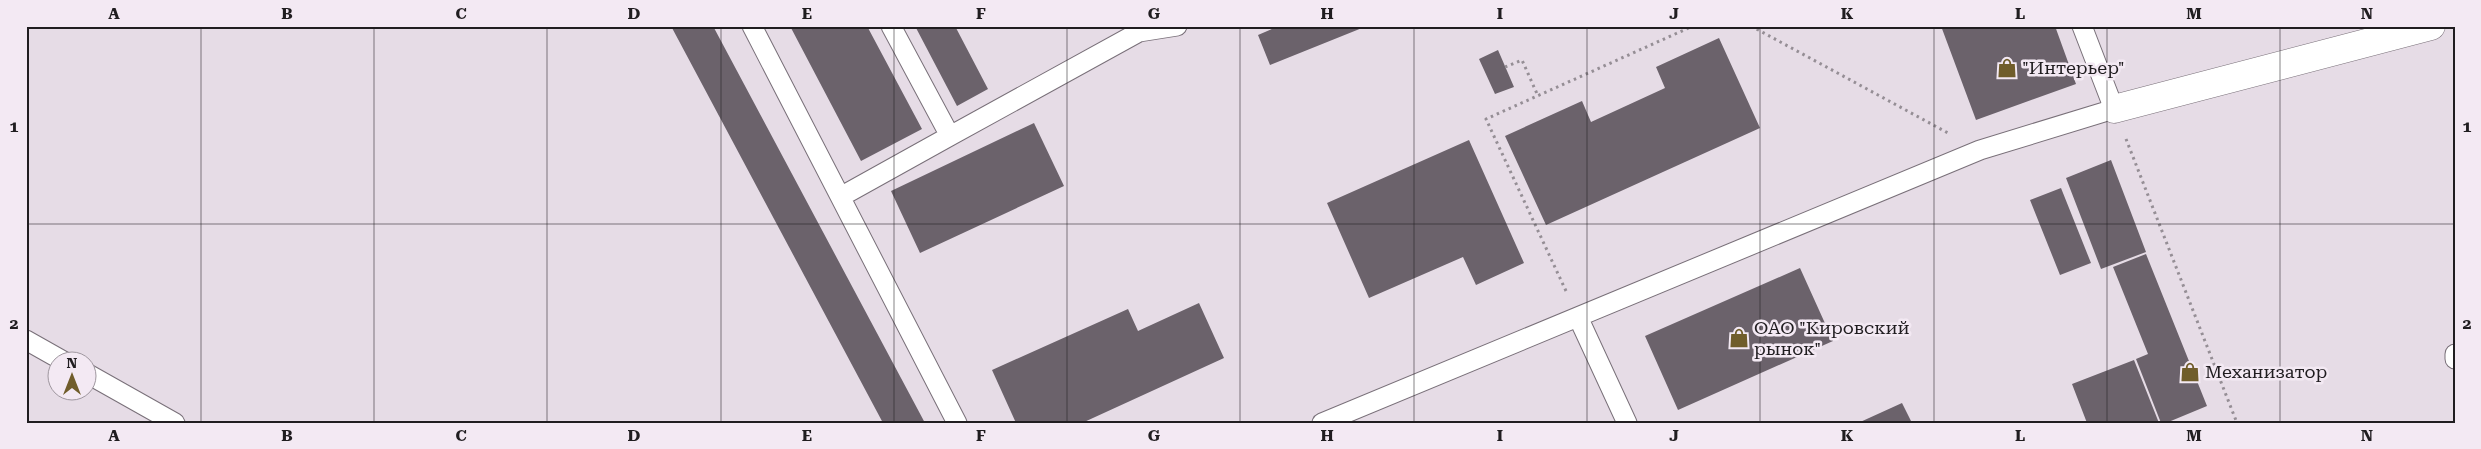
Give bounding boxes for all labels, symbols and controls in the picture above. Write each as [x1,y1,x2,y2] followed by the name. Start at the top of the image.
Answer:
[108,4,120,23] text: A
[281,4,293,23] text: B
[455,4,467,23] text: C
[628,4,641,23] text: D
[802,4,812,23] text: E
[976,4,986,23] text: F
[1148,4,1161,23] text: G
[1320,4,1334,23] text: H
[1497,4,1503,23] text: I
[1669,4,1679,23] text: J
[1841,4,1854,23] text: K
[2015,4,2025,23] text: L
[2186,4,2202,23] text: M
[2361,4,2373,23] text: N
[1996,57,2018,79] shop icon: "Интерьер"
[2022,57,2125,78] place label: "Интерьер"
[10,117,19,136] text: 1
[2463,117,2472,136] text: 1
[10,314,19,333] text: 2
[2463,314,2472,333] text: 2
[1754,317,1910,359] place label: ОАО "Кировский рынок"
[1728,327,1750,349] shop icon: ОАО "Кировский рынок"
[48,352,98,402] north arrow
[67,355,78,371] text: N
[2179,361,2201,383] shop icon: Механизатор
[2205,361,2327,382] place label: Механизатор
[108,426,120,445] text: A
[281,426,293,445] text: B
[455,426,467,445] text: C
[628,426,641,445] text: D
[802,426,812,445] text: E
[976,426,986,445] text: F
[1148,426,1161,445] text: G
[1320,426,1334,445] text: H
[1497,426,1503,445] text: I
[1669,426,1679,445] text: J
[1841,426,1854,445] text: K
[2015,426,2025,445] text: L
[2186,426,2202,445] text: M
[2361,426,2373,445] text: N

